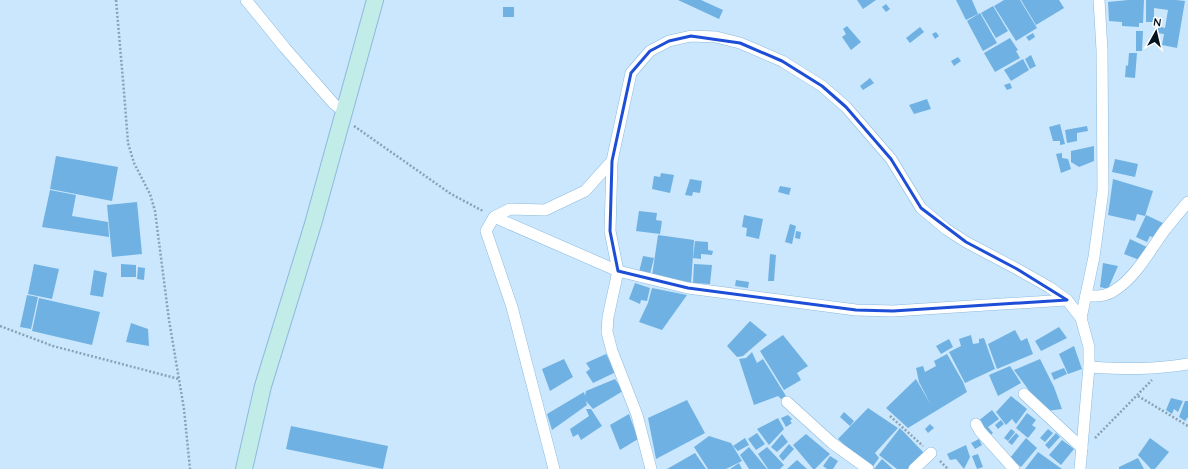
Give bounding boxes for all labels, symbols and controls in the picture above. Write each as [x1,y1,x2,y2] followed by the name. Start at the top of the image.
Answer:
[1136,12,1176,52] north arrow
[1152,15,1162,30] text: N

